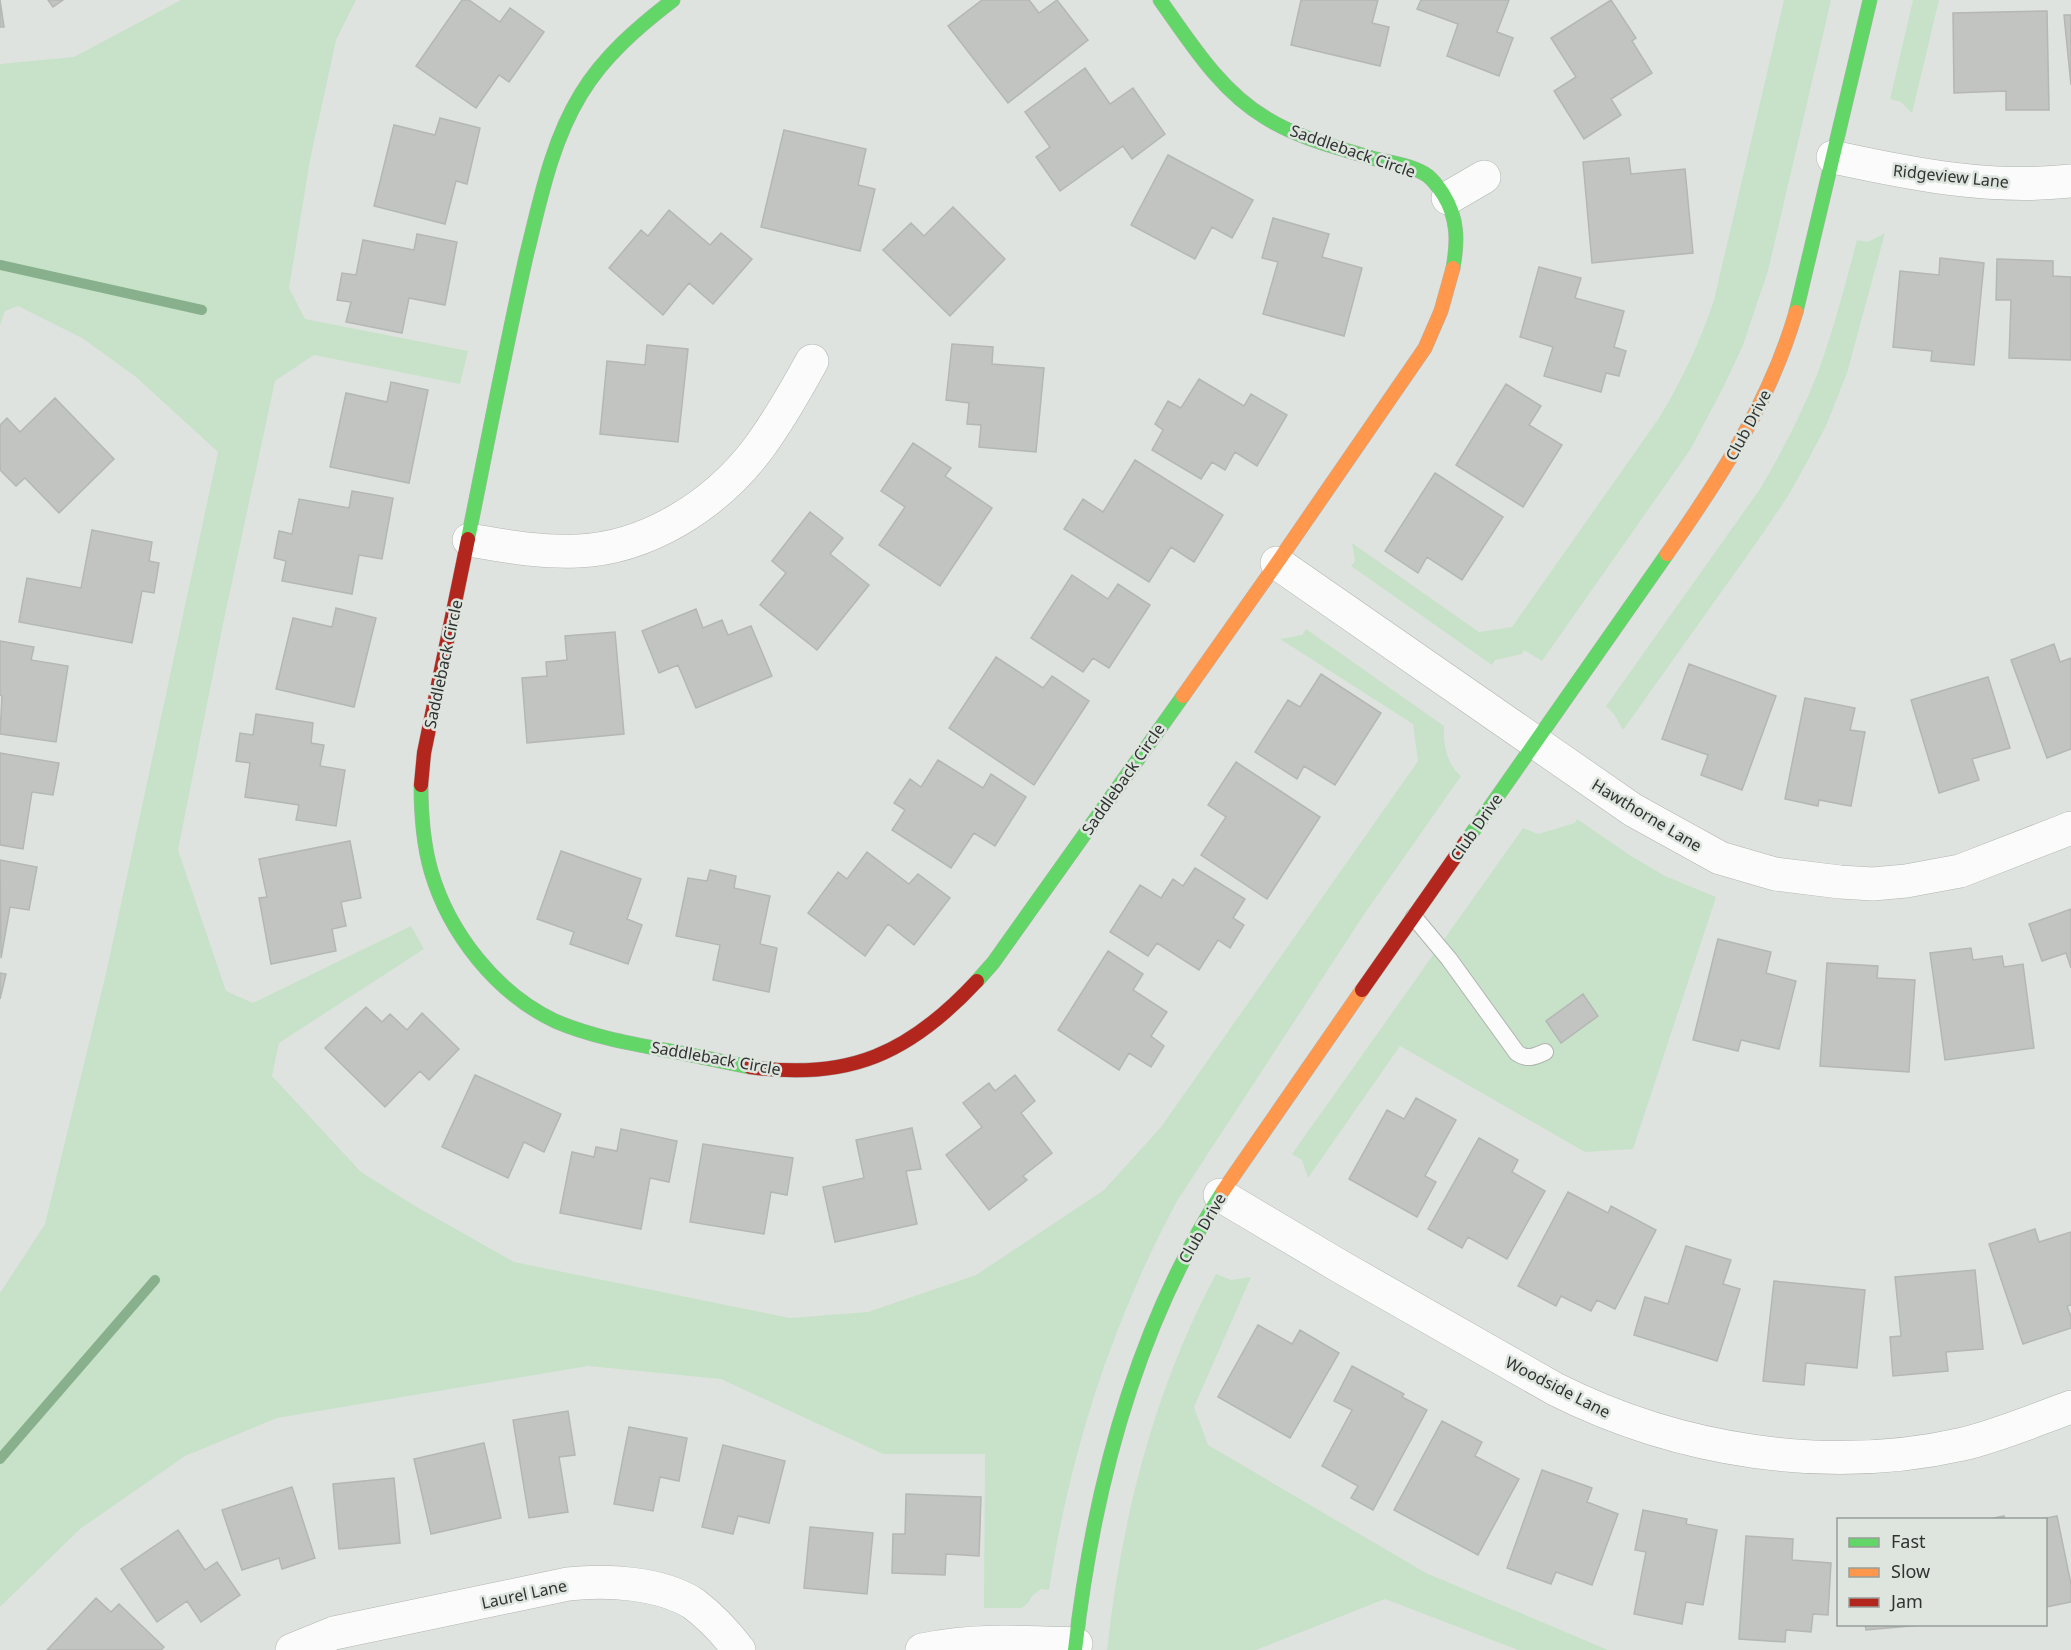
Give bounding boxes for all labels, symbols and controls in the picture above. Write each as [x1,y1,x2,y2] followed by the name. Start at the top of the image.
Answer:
[1287,119,1419,183] street label: Saddleback Circle
[1892,159,2010,193] street label: Ridgeview Lane
[1720,386,1776,464] street label: Club Drive
[419,598,467,730] street label: Saddleback Circle
[1076,719,1170,839] street label: Saddleback Circle
[1588,773,1706,857] street label: Hawthorne Lane
[1445,789,1507,865] street label: Club Drive
[650,1036,782,1080] street label: Saddleback Circle
[1173,1189,1231,1267] street label: Club Drive
[1502,1351,1614,1423] street label: Woodside Lane
[1837,1518,2047,1626] legend
[1891,1529,1926,1553] text: Fast
[1891,1559,1930,1583] text: Slow
[479,1574,569,1614] street label: Laurel Lane
[1889,1589,1923,1613] text: Jam

